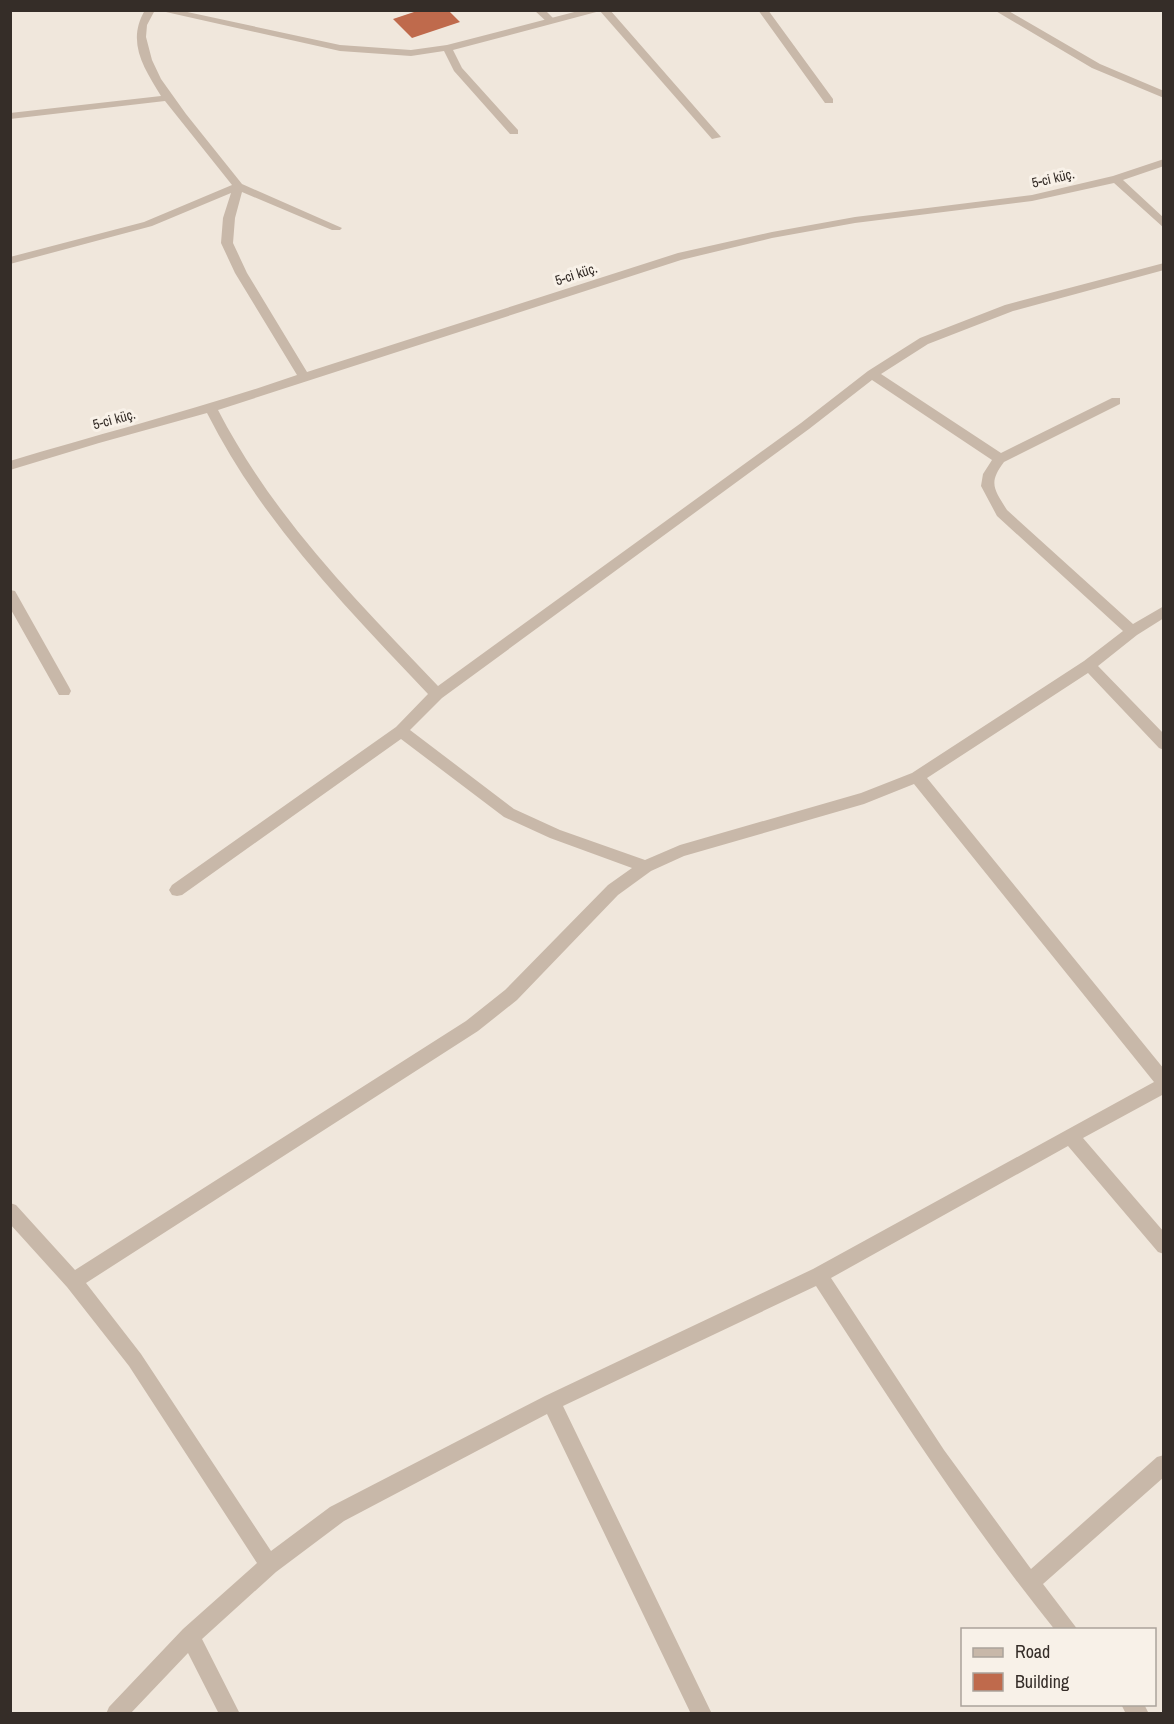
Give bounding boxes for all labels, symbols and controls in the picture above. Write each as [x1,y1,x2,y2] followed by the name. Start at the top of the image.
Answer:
[1030,164,1076,192] street label: 5-ci küç.
[553,259,599,289] street label: 5-ci küç.
[91,405,137,433] street label: 5-ci küç.
[961,1628,1156,1706] legend
[1015,1639,1050,1664] text: Road
[1015,1669,1070,1694] text: Building

